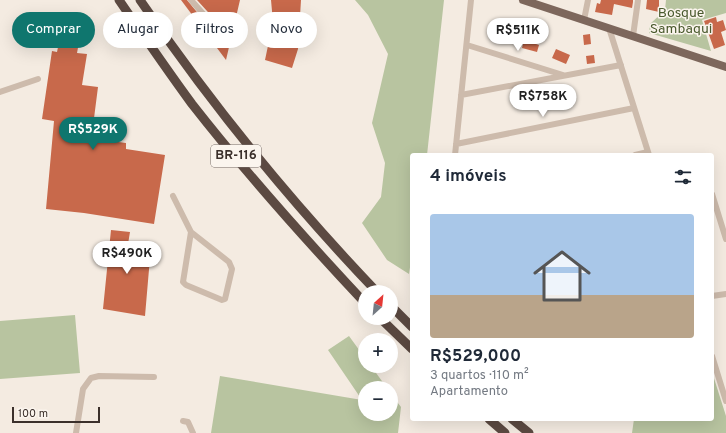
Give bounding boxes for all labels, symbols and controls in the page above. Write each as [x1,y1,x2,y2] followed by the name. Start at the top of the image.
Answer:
[650,5,712,38] park label: Bosque Sambaqui
[12,12,95,48] chip: Comprar
[103,12,173,48] chip: Alugar
[181,12,248,48] chip: Filtros
[256,12,317,48] chip: Novo
[485,18,551,52] pin: R$511K
[496,23,540,39] text: R$511K
[510,84,576,118] pin: R$758K
[518,89,568,105] text: R$758K
[60,117,126,151] pin: R$529K
[68,122,118,138] text: R$529K
[211,145,261,167] road number: BR-116
[430,166,507,188] text: 4 imóveis
[672,166,694,188] icon: filters
[526,240,598,312] icon: home
[94,241,160,275] pin: R$490K
[102,246,152,262] text: R$490K
[358,285,398,325] north arrow
[358,285,398,421] map controls
[358,333,398,373] button: +
[430,346,521,368] text: R$529,000
[430,368,529,384] text: 3 quartos · 110 m²
[358,381,398,421] button: −
[430,384,508,400] text: Apartamento
[12,405,100,424] scale bar
[18,407,48,421] text: 100 m

